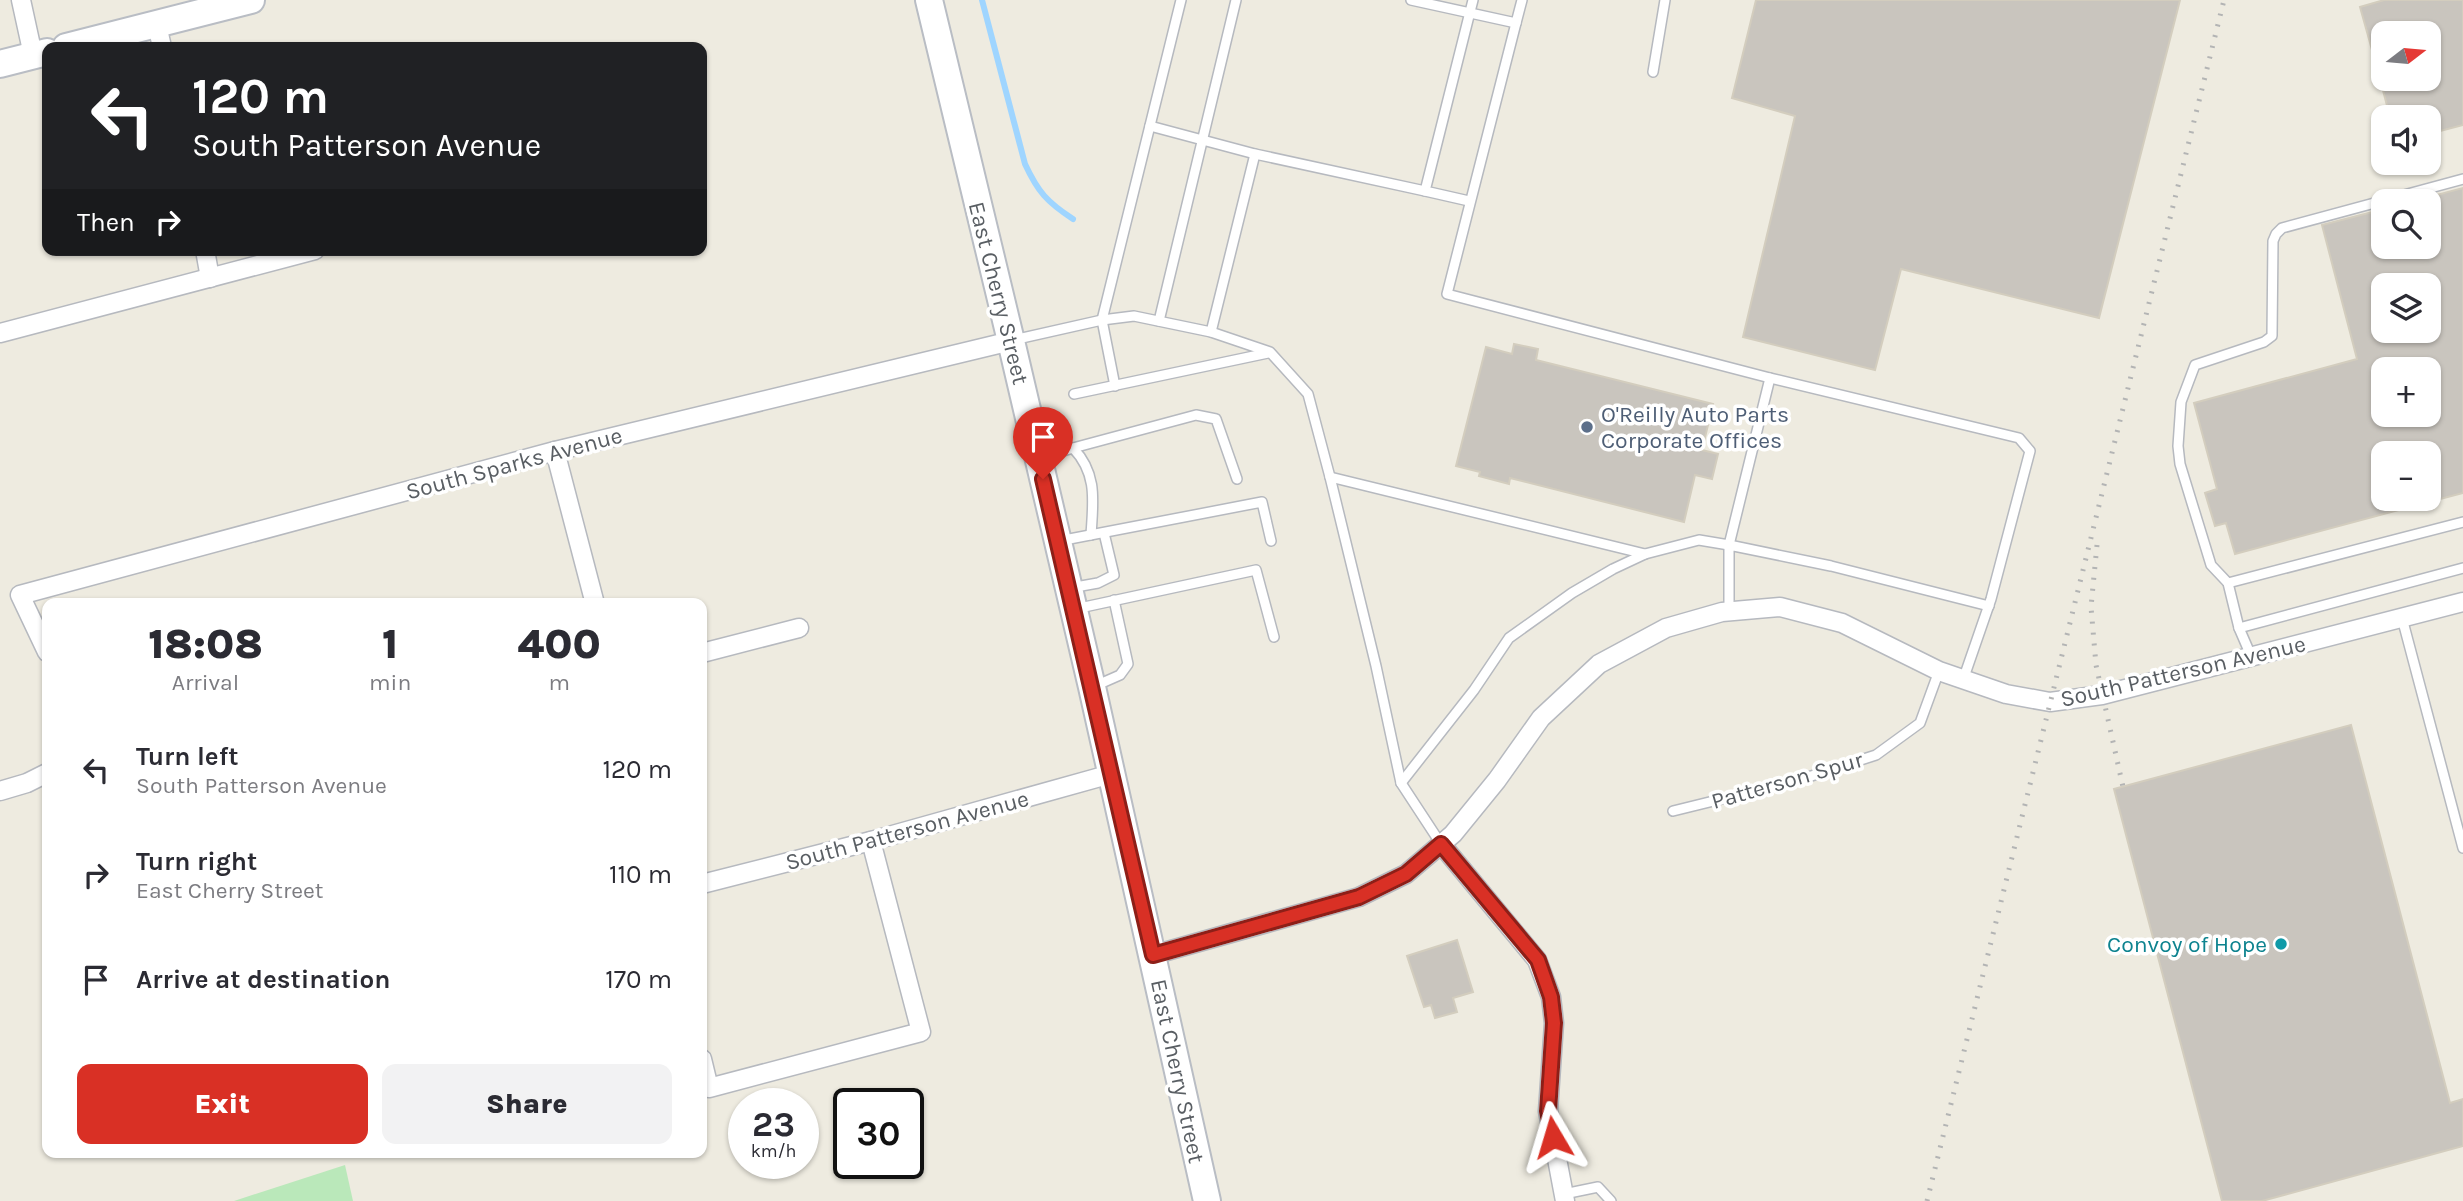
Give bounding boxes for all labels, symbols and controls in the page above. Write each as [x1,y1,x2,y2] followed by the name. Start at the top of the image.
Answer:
[2371,21,2441,91] north arrow
[2371,21,2441,511] map controls
[192,68,329,125] text: 120 m
[77,70,168,161] icon: left
[2371,105,2441,175] button: sound
[192,127,541,164] text: South Patterson Avenue
[2371,189,2441,259] button: search
[963,199,1034,388] street label: East Cherry Street
[149,203,187,241] icon: right
[77,207,135,238] text: Then
[2371,273,2441,343] button: layers
[2371,357,2441,427] button: +
[1601,401,1789,454] place label: O'Reilly Auto Parts Corporate Offices
[1013,407,1073,479] pin
[1024,418,1062,456] icon: arrive
[1579,419,1595,435] marker: O'Reilly Auto Parts Corporate Offices
[403,422,625,505] street label: South Sparks Avenue
[2371,441,2441,511] button: −
[148,619,263,669] text: 18:08
[382,619,398,669] text: 1
[518,619,601,669] text: 400
[2058,630,2308,713] street label: South Patterson Avenue
[172,669,239,696] text: Arrival
[369,669,411,696] text: min
[548,669,570,696] text: m
[136,741,238,772] text: Turn left
[1708,746,1867,815] street label: Patterson Spur
[77,751,115,789] icon: left
[602,754,672,785] text: 120 m
[136,772,387,799] text: South Patterson Avenue
[782,785,1032,876] street label: South Patterson Avenue
[136,846,257,877] text: Turn right
[77,856,115,894] icon: right
[609,859,672,890] text: 110 m
[136,877,324,904] text: East Cherry Street
[2107,931,2267,958] place label: Convoy of Hope
[2273,936,2289,952] marker: Convoy of Hope
[77,961,115,999] icon: arrive
[136,964,390,995] text: Arrive at destination
[605,964,672,995] text: 170 m
[1145,977,1210,1166] street label: East Cherry Street
[77,1064,368,1144] button: Exit
[382,1064,672,1144] button: Share
[833,1088,924,1179] speed limit sign: 30
[1516,1100,1590,1174] position arrow
[752,1104,795,1145] text: 23
[751,1140,796,1162] text: km/h

